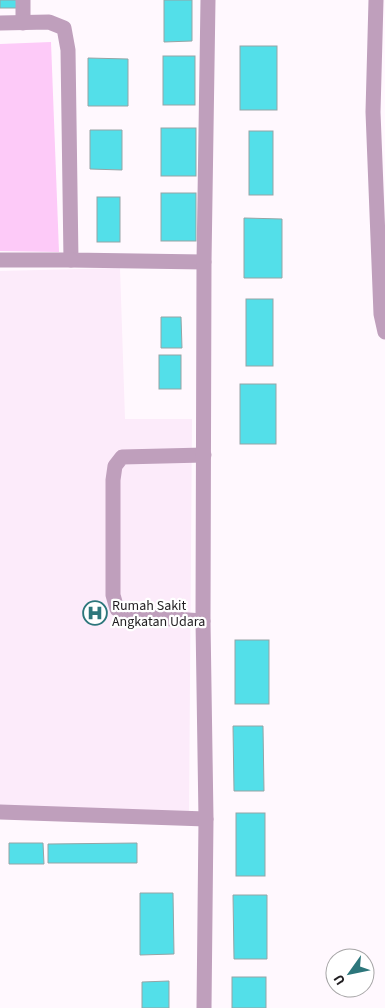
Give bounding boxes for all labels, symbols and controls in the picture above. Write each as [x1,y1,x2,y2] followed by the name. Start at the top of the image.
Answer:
[112,596,205,632] place label: Rumah Sakit Angkatan Udara
[82,600,108,626] hospital icon: Rumah Sakit Angkatan Udara
[325,948,375,998] north arrow
[329,970,351,989] text: U

